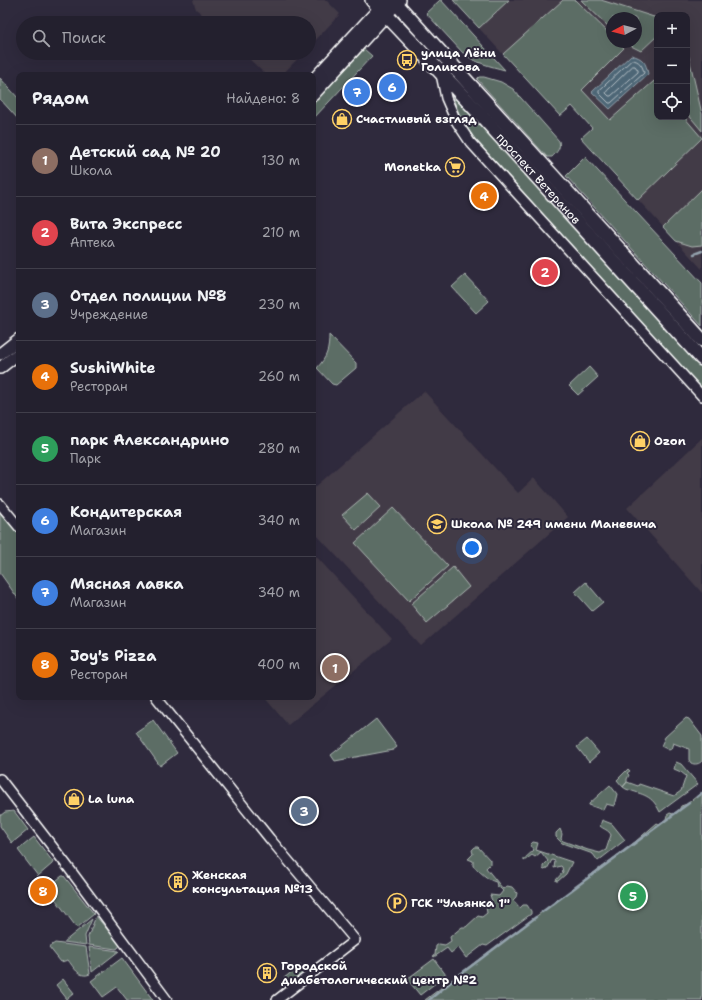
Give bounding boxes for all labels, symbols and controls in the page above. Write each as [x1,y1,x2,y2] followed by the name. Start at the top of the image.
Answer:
[606,12,642,48] north arrow
[654,12,690,120] map controls
[654,12,690,48] button: +
[16,16,316,60] search box
[30,27,52,49] icon: search
[62,28,106,48] text: Поиск
[421,45,496,75] place label: улица Лёни Голикова
[654,48,690,84] button: −
[396,49,418,71] bus stop icon: улица Лёни Голикова
[379,72,405,102] pin: 6
[344,77,370,107] pin: 7
[654,84,690,120] button: locate
[32,87,89,109] text: Рядом
[226,90,300,107] text: Найдено: 8
[331,108,353,130] shop icon: Счастливый взгляд
[356,111,477,127] place label: Счастливый взгляд
[493,129,584,228] street label: проспект Ветеранов
[70,142,221,162] text: Детский сад № 20
[42,152,48,169] text: 1
[262,152,300,169] text: 130 m
[444,156,466,178] supermarket icon: Monetka
[384,159,442,175] place label: Monetka
[70,162,112,179] text: Школа
[471,181,497,211] pin: 4
[70,214,183,234] text: Вита Экспресс
[40,224,50,241] text: 2
[262,224,300,241] text: 210 m
[70,234,115,251] text: Аптека
[532,257,558,287] pin: 2
[70,286,226,306] text: Отдел полиции №8
[40,296,50,313] text: 3
[258,296,300,313] text: 230 m
[70,306,148,323] text: Учреждение
[70,358,156,378] text: SushiWhite
[40,368,50,385] text: 4
[258,368,300,385] text: 260 m
[70,378,128,395] text: Ресторан
[70,430,229,450] text: парк Александрино
[629,430,651,452] shop icon: Ozon
[654,433,686,449] place label: Ozon
[41,440,49,457] text: 5
[258,440,300,457] text: 280 m
[70,450,101,467] text: Парк
[70,502,182,522] text: Кондитерская
[40,512,50,529] text: 6
[258,512,300,529] text: 340 m
[426,513,448,535] school or university icon: Школа № 249 имени Маневича
[451,516,657,532] place label: Школа № 249 имени Маневича
[70,522,126,539] text: Магазин
[462,538,482,558] your location
[70,574,184,594] text: Мясная лавка
[40,584,50,601] text: 7
[258,584,300,601] text: 340 m
[70,594,126,611] text: Магазин
[70,646,156,666] text: Joy's Pizza
[322,653,348,683] pin: 1
[40,656,50,673] text: 8
[257,656,300,673] text: 400 m
[70,666,128,683] text: Ресторан
[63,788,85,810] shop icon: La luna
[88,791,135,807] place label: La luna
[291,796,317,826] pin: 3
[192,867,313,897] place label: Женская консультация №13
[167,871,189,893] building icon: Женская консультация №13
[30,876,56,906] pin: 8
[620,881,646,911] pin: 5
[386,892,408,914] parking icon: ГСК "Ульянка 1"
[411,895,510,911] place label: ГСК "Ульянка 1"
[281,958,478,988] place label: Городской диабетологический центр №2
[256,962,278,984] building icon: Городской диабетологический центр №2

